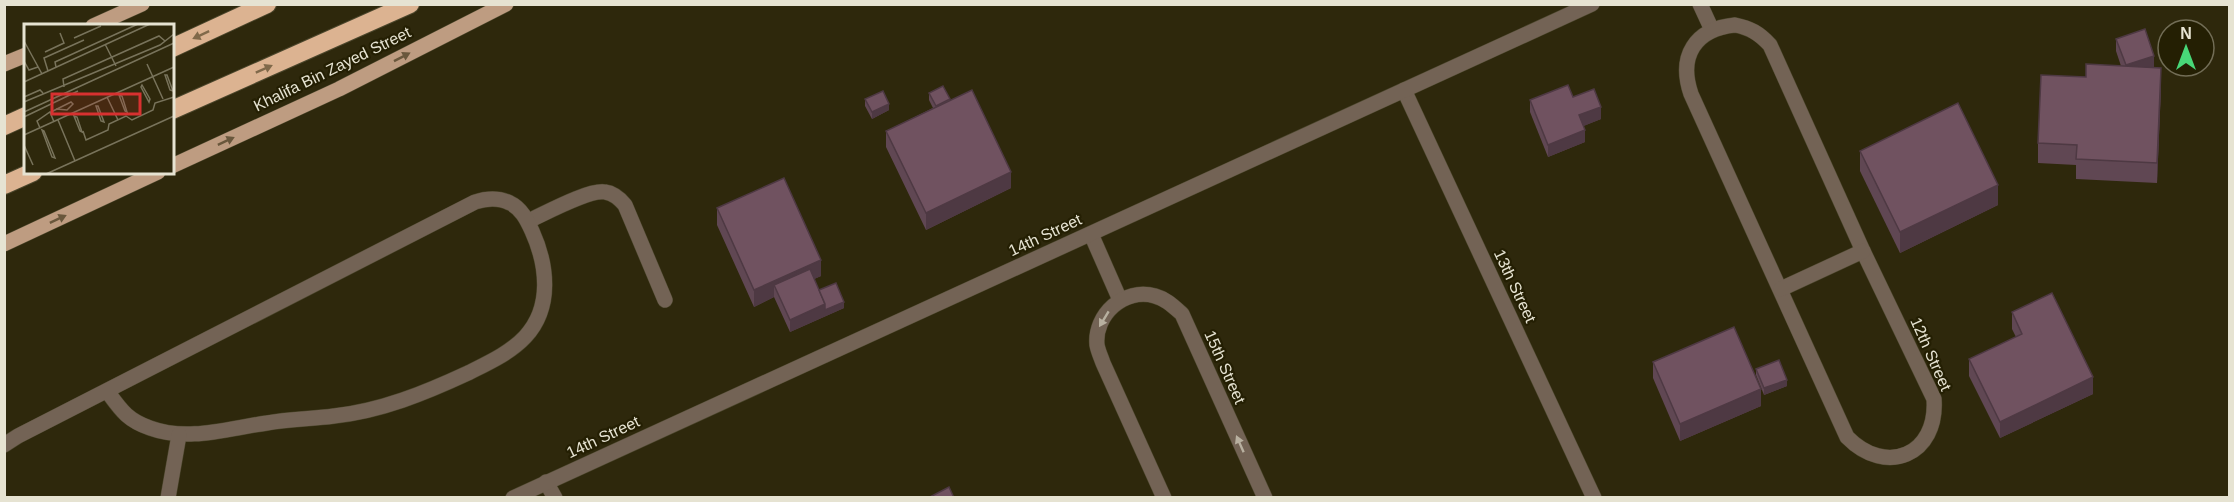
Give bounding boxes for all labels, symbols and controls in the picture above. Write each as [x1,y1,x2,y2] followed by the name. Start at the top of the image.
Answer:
[2156,18,2216,78] north arrow
[251,23,414,114] street label: Khalifa Bin Zayed Street
[24,24,174,174] inset map
[2180,25,2192,42] text: N
[192,31,209,40] one-way arrow
[393,53,410,62] one-way arrow
[256,65,273,74] one-way arrow
[217,137,234,146] one-way arrow
[1006,211,1085,259] street label: 14th Street
[49,214,67,224] one-way arrow
[1491,247,1539,326] street label: 13th Street
[1098,311,1109,327] one-way arrow
[1907,315,1955,394] street label: 12th Street
[1201,328,1249,407] street label: 15th Street
[564,413,643,461] street label: 14th Street
[1236,436,1245,453] one-way arrow

